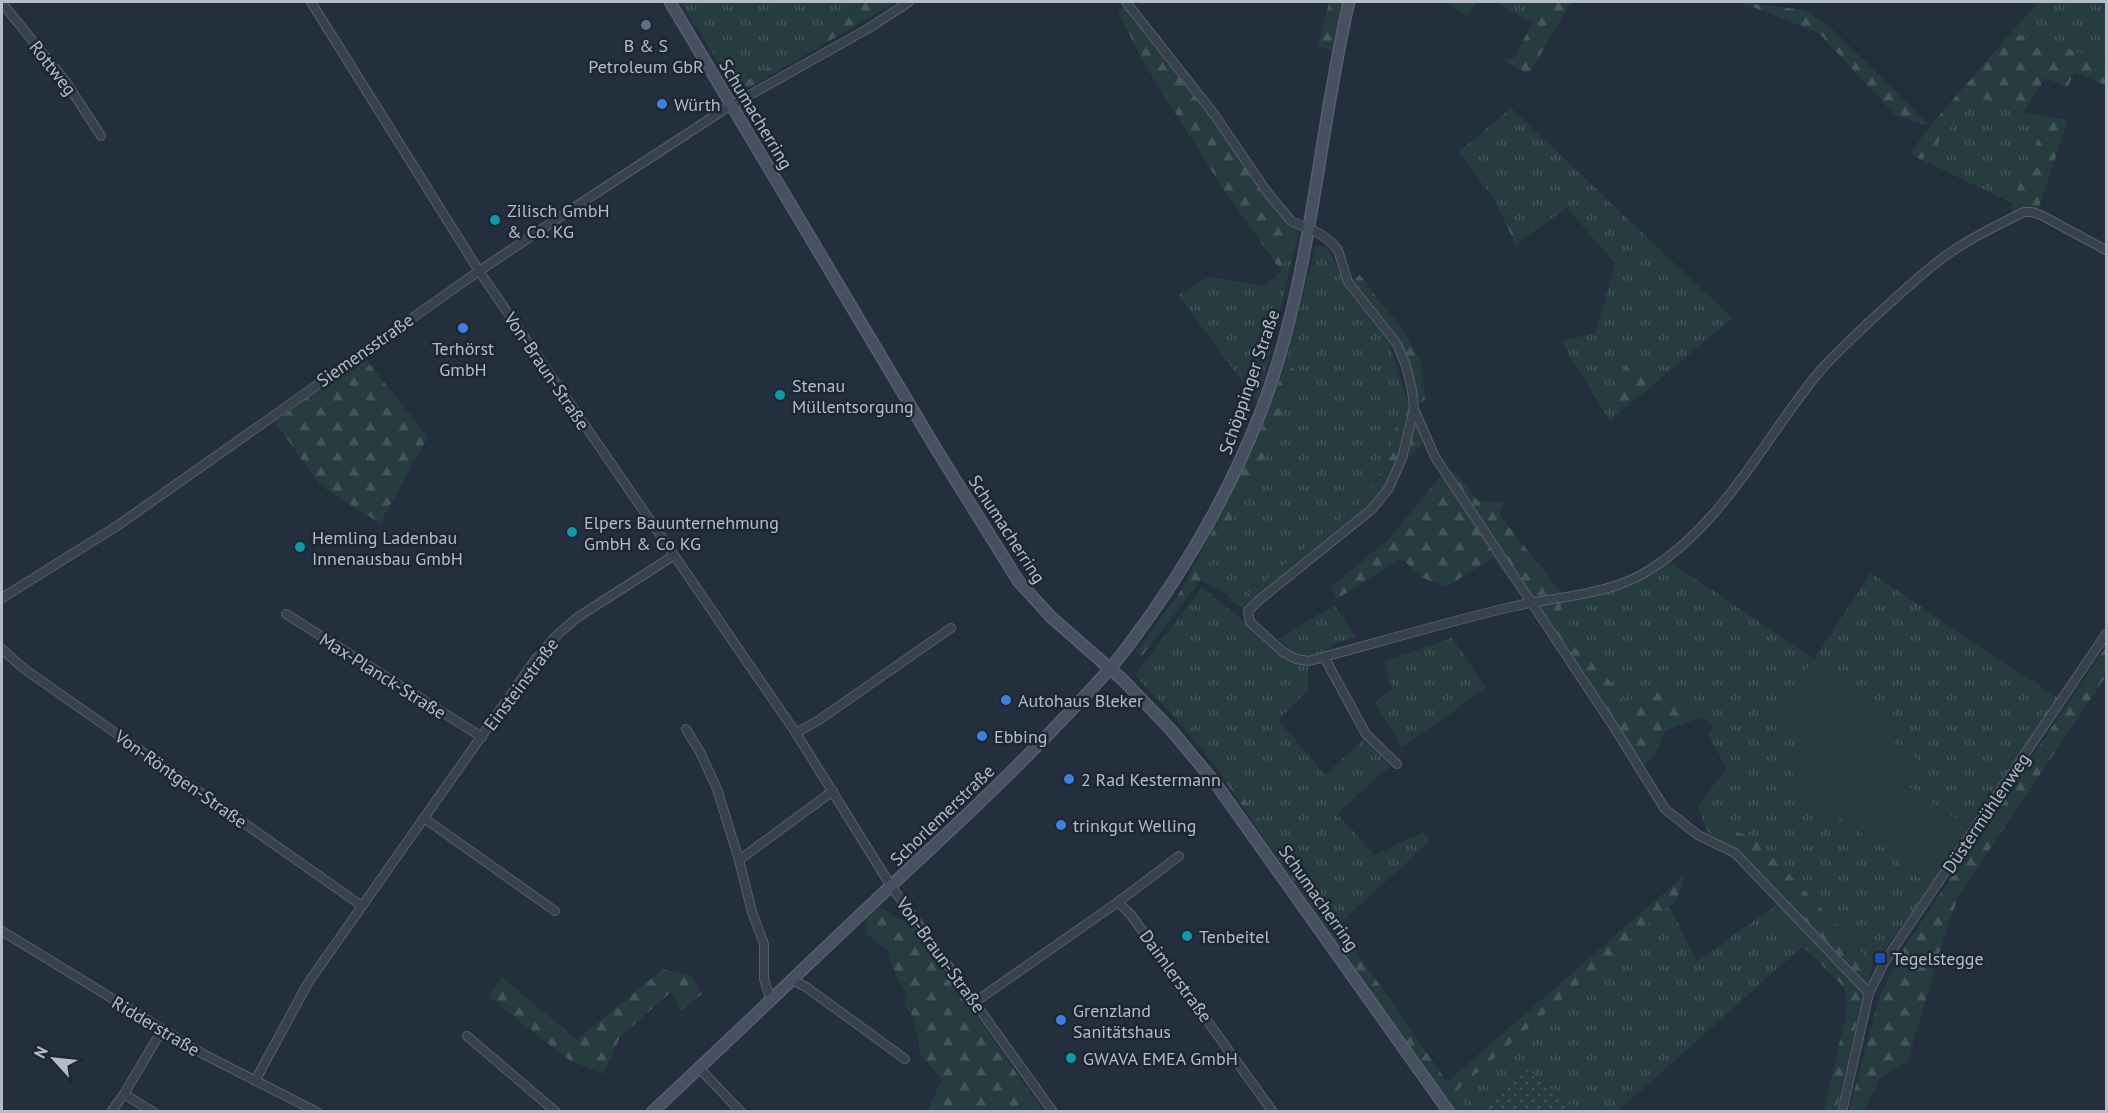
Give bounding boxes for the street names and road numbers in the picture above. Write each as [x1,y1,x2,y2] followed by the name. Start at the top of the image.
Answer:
[24,36,82,100] street label: Rottweg
[714,55,798,173] street label: Schumacherring
[499,307,595,434] street label: Von-Braun-Straße
[1213,307,1285,457] street label: Schöppinger Straße
[312,308,418,392] street label: Siemensstraße
[963,471,1051,587] street label: Schumacherring
[315,628,451,724] street label: Max-Planck-Straße
[479,633,563,735] street label: Einsteinstraße
[110,724,252,833] street label: Von-Röntgen-Straße
[1937,748,2035,878] street label: Düstermühlenweg
[885,759,999,871] street label: Schorlemerstraße
[1274,840,1364,956] street label: Schumacherring
[891,892,991,1017] street label: Von-Braun-Straße
[1135,925,1217,1027] street label: Daimlerstraße
[108,991,204,1061] street label: Ridderstraße

